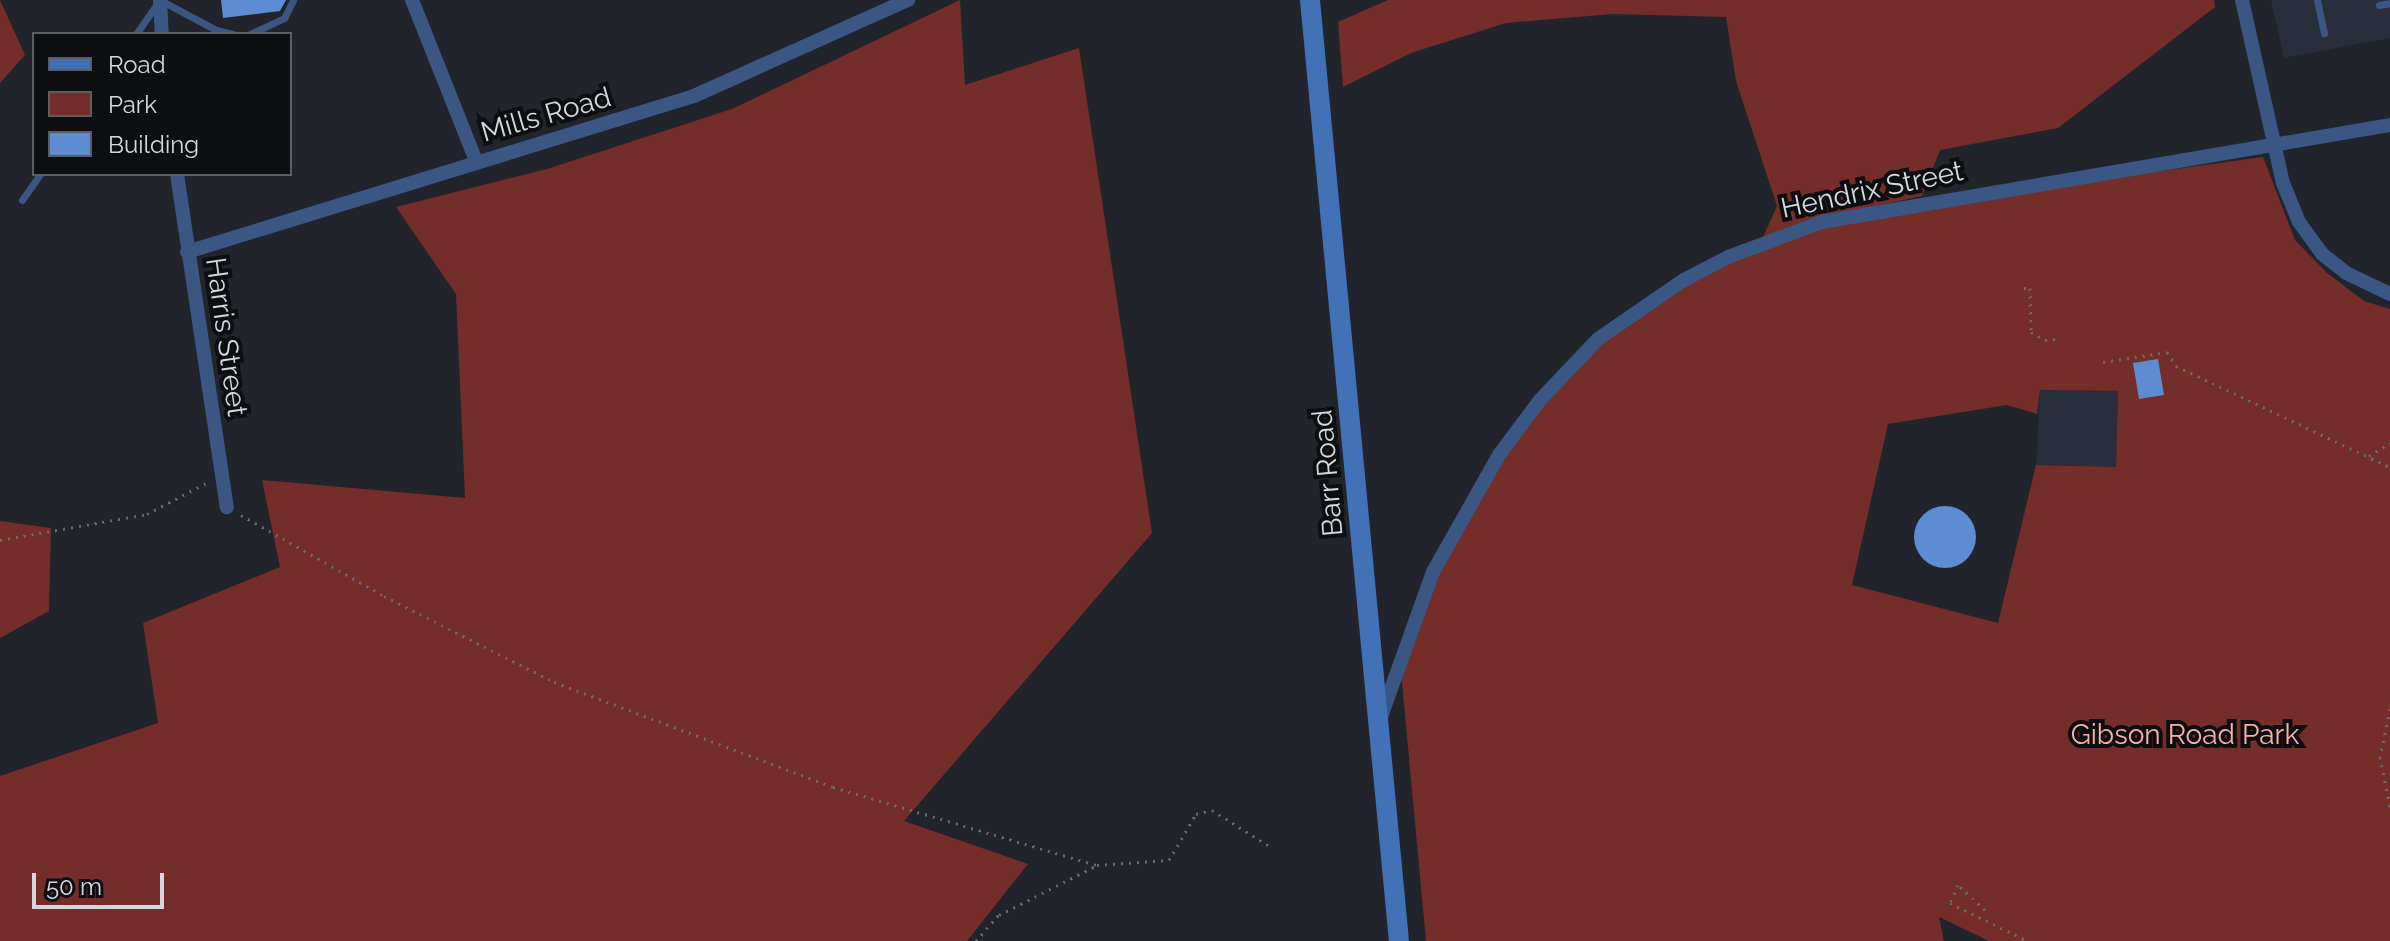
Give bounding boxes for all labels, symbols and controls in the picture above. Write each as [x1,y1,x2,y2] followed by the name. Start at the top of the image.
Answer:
[32,32,292,176] legend
[108,50,166,79] text: Road
[477,80,615,150] street label: Mills Road
[108,90,157,119] text: Park
[108,130,199,159] text: Building
[1778,154,1966,226] street label: Hendrix Street
[198,256,254,418] street label: Harris Street
[1306,408,1350,538] street label: Barr Road
[2071,718,2299,752] park label: Gibson Road Park
[36,857,168,907] scale bar
[46,872,102,901] text: 50 m

